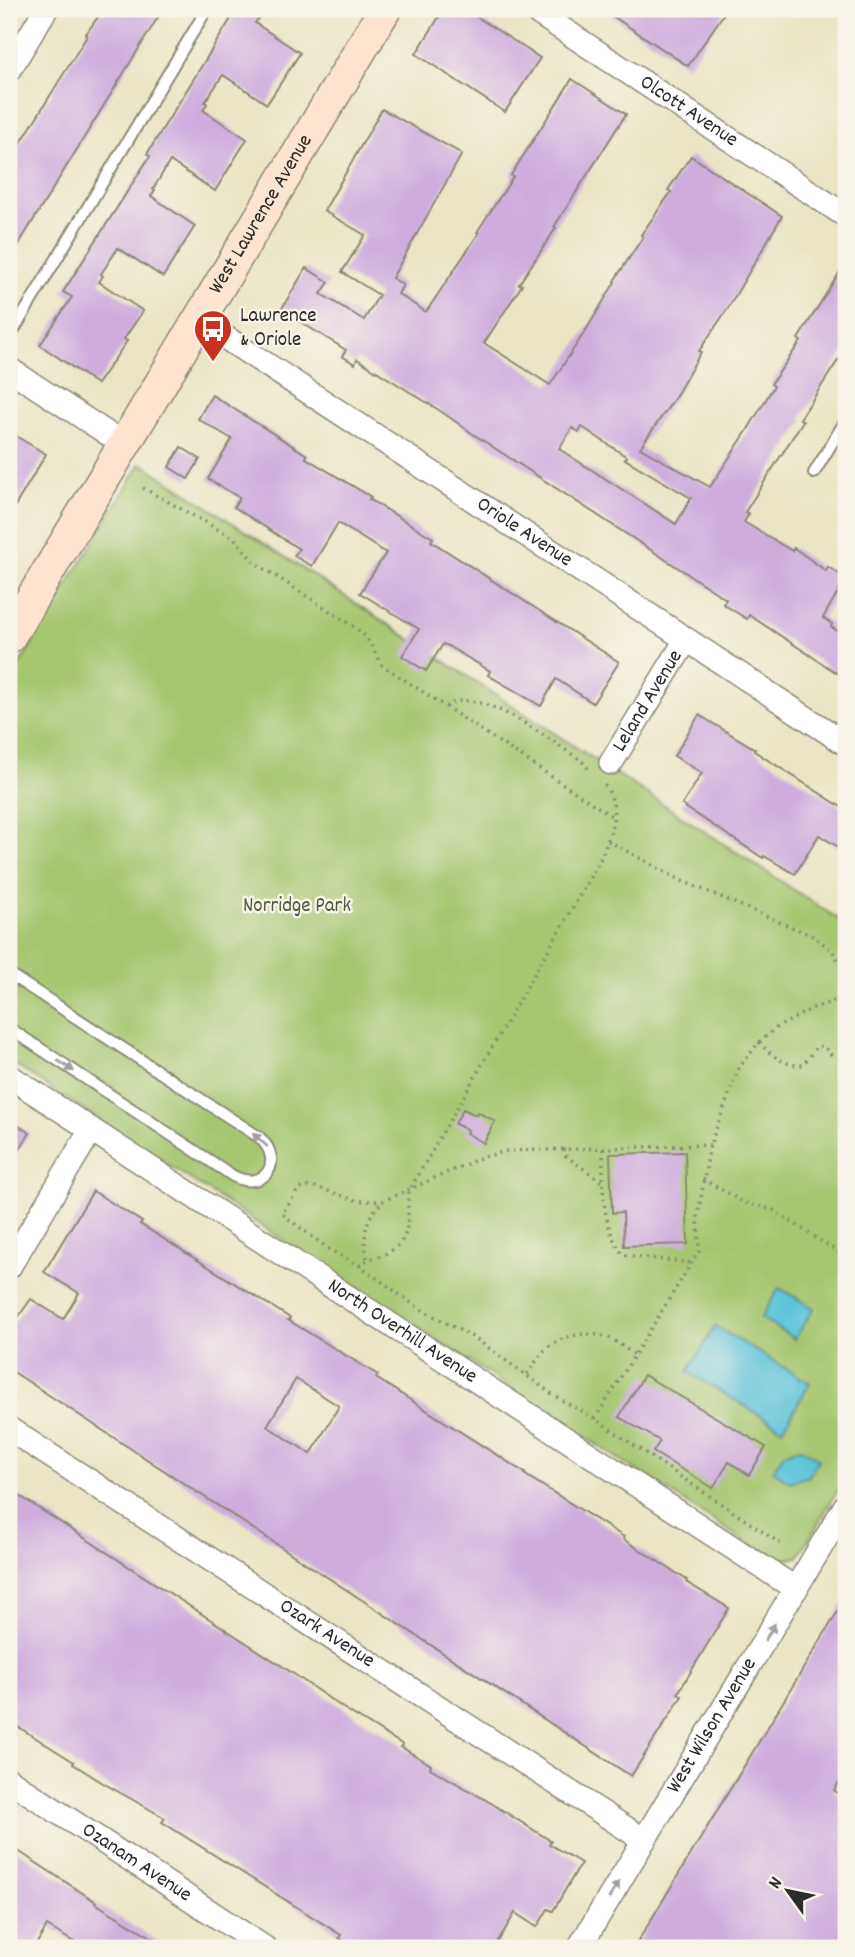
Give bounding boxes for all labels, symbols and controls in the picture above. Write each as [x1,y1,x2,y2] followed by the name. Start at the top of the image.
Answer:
[633,68,743,155] street label: Olcott Avenue
[202,129,321,300] street label: West Lawrence Avenue
[240,302,316,356] place label: Lawrence & Oriole
[192,308,234,363] bus stop icon: Lawrence & Oriole
[470,490,578,576] street label: Oriole Avenue
[606,645,691,758] street label: Leland Avenue
[243,892,351,922] park label: Norridge Park
[56,1059,75,1072] one-way arrow
[251,1132,269,1148] one-way arrow
[321,1272,483,1392] street label: North Overhill Avenue
[273,1592,380,1676] street label: Ozark Avenue
[763,1623,776,1642] one-way arrow
[660,1653,765,1800] street label: West Wilson Avenue
[75,1816,197,1911] street label: Ozanam Avenue
[754,1856,824,1926] north arrow
[763,1872,791,1895] text: N
[608,1880,621,1899] one-way arrow

